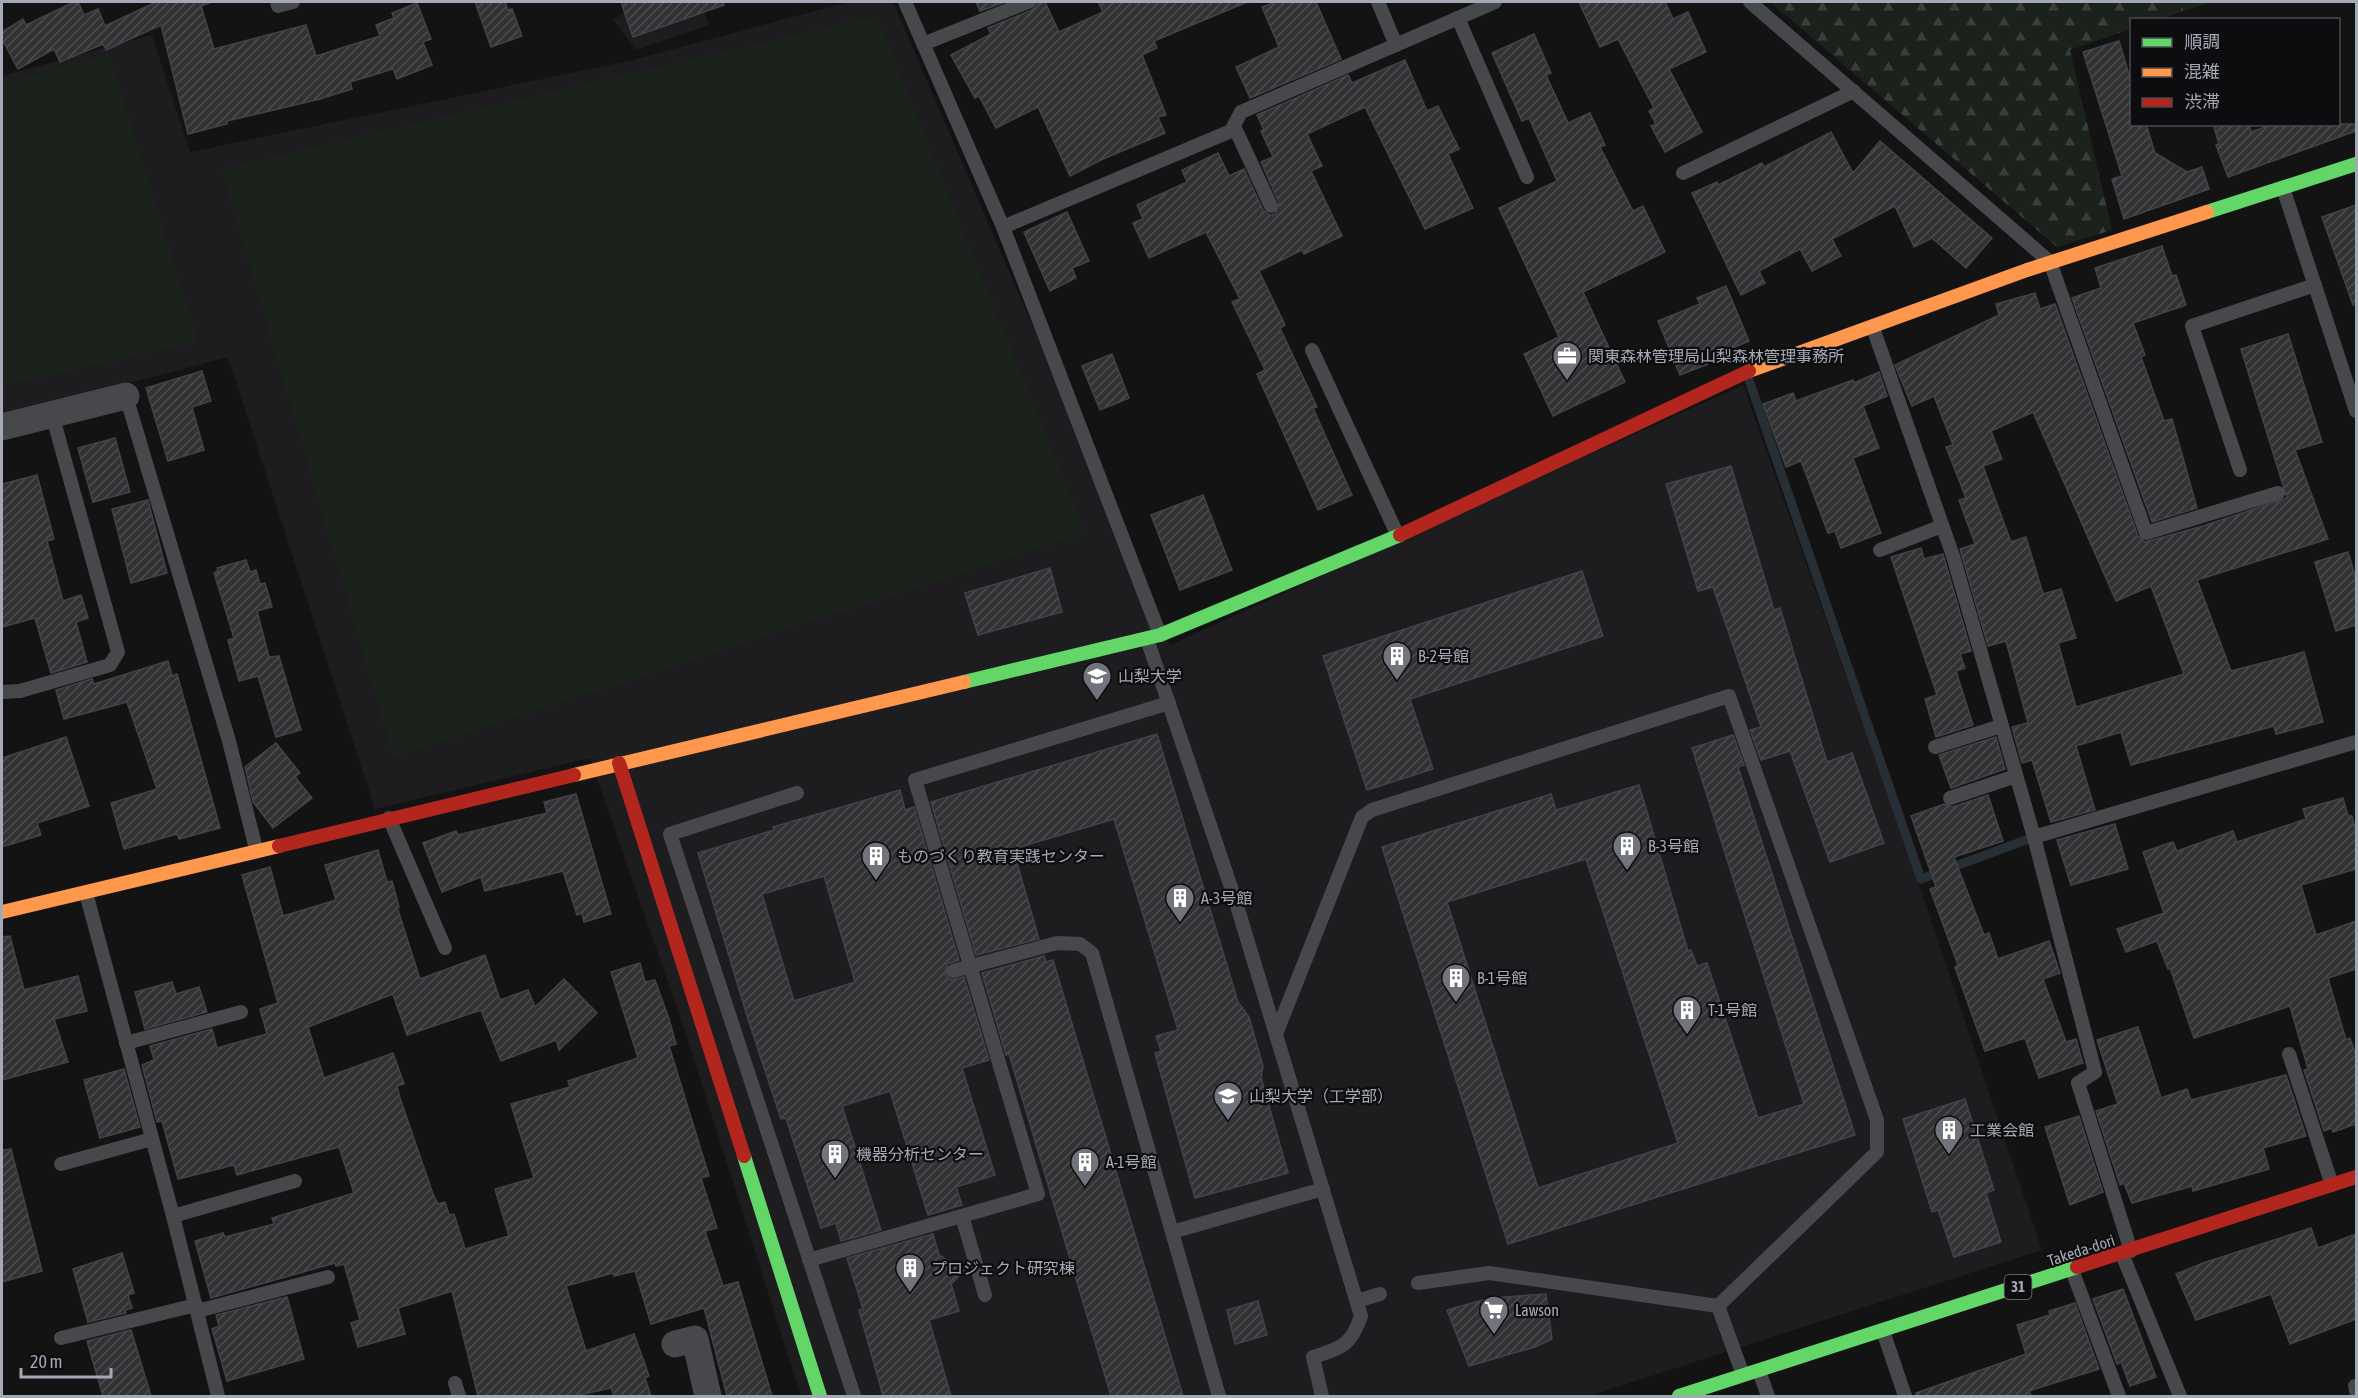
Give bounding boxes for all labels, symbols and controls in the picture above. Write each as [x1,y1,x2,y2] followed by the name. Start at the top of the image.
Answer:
[2130,18,2340,126] legend
[2184,31,2220,52] text: 順調
[2184,61,2220,82] text: 混雑
[2184,91,2220,112] text: 渋滞
[1551,340,1583,382] office icon: 関東森林管理局山梨森林管理事務所
[1588,347,1844,365] place label: 関東森林管理局山梨森林管理事務所
[1381,640,1413,682] building icon: B-2号館
[1418,647,1469,665] place label: B-2号館
[1081,660,1113,702] school or university icon: 山梨大学
[1118,667,1182,685] place label: 山梨大学
[1611,830,1643,872] building icon: B-3号館
[1648,837,1699,855] place label: B-3号館
[860,840,892,882] building icon: ものづくり教育実践センター
[897,847,1105,865] place label: ものづくり教育実践センター
[1164,882,1196,924] building icon: A-3号館
[1201,889,1252,907] place label: A-3号館
[1440,962,1472,1004] building icon: B-1号館
[1477,969,1527,987] place label: B-1号館
[1671,994,1703,1036] building icon: T-1号館
[1708,1001,1757,1019] place label: T-1号館
[1212,1080,1244,1122] school or university icon: 山梨大学（工学部）
[1249,1087,1393,1105] place label: 山梨大学（工学部）
[1933,1114,1965,1156] building icon: 工業会館
[1970,1121,2034,1139] place label: 工業会館
[819,1138,851,1180] building icon: 機器分析センター
[856,1145,984,1163] place label: 機器分析センター
[1069,1146,1101,1188] building icon: A-1号館
[1106,1153,1157,1171] place label: A-1号館
[2045,1231,2117,1269] street label: Takeda-dori
[894,1252,926,1294] building icon: プロジェクト研究棟
[931,1259,1075,1277] place label: プロジェクト研究棟
[2004,1275,2032,1299] road number: 31
[1478,1294,1510,1336] supermarket icon: Lawson
[1515,1301,1559,1319] place label: Lawson
[21,1341,111,1379] scale bar
[30,1351,62,1372] text: 20 m

